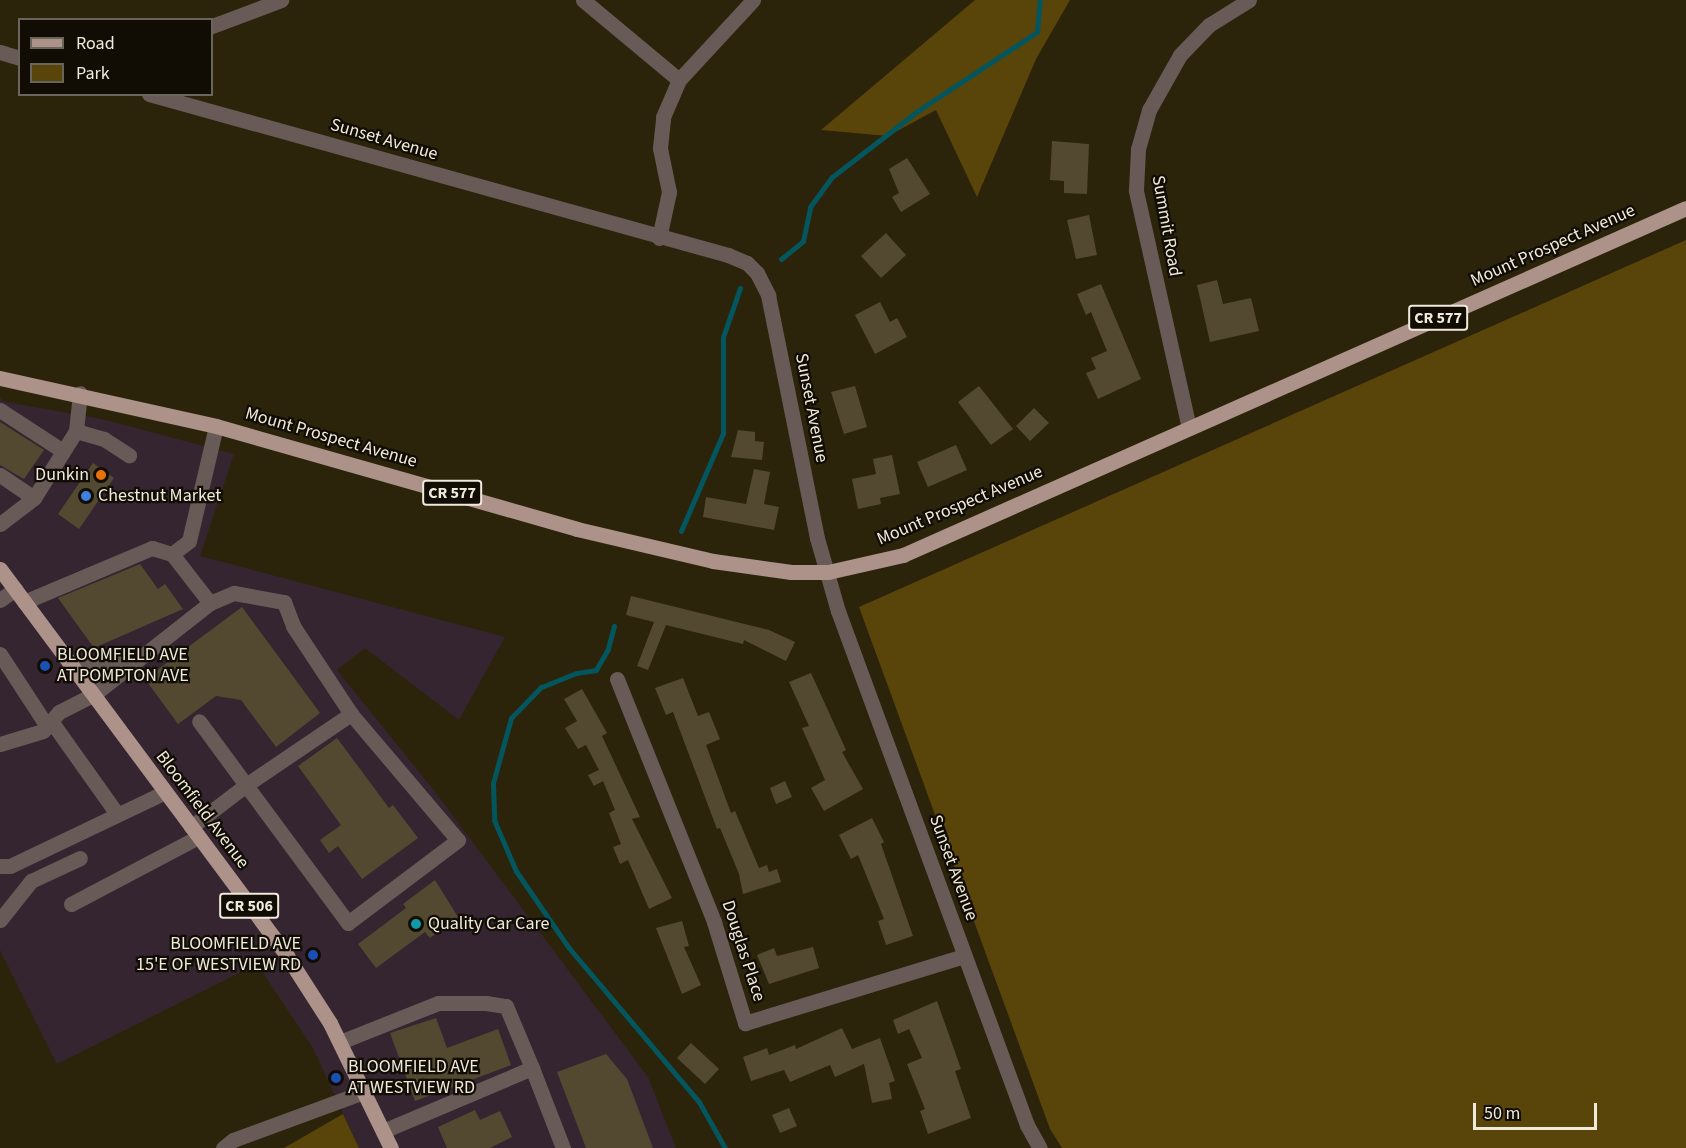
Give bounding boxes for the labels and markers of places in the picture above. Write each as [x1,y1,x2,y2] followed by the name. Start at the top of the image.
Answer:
[35,464,89,486] place label: Dunkin
[94,468,108,482] marker: Dunkin
[98,485,221,507] place label: Chestnut Market
[79,489,93,503] marker: Chestnut Market
[57,645,189,688] place label: BLOOMFIELD AVE AT POMPTON AVE
[38,659,52,673] marker: BLOOMFIELD AVE AT POMPTON AVE
[428,913,549,935] place label: Quality Car Care
[409,917,423,931] marker: Quality Car Care
[136,934,301,976] place label: BLOOMFIELD AVE 15'E OF WESTVIEW RD
[306,948,320,962] marker: BLOOMFIELD AVE 15'E OF WESTVIEW RD
[348,1057,479,1100] place label: BLOOMFIELD AVE AT WESTVIEW RD
[329,1071,343,1085] marker: BLOOMFIELD AVE AT WESTVIEW RD

